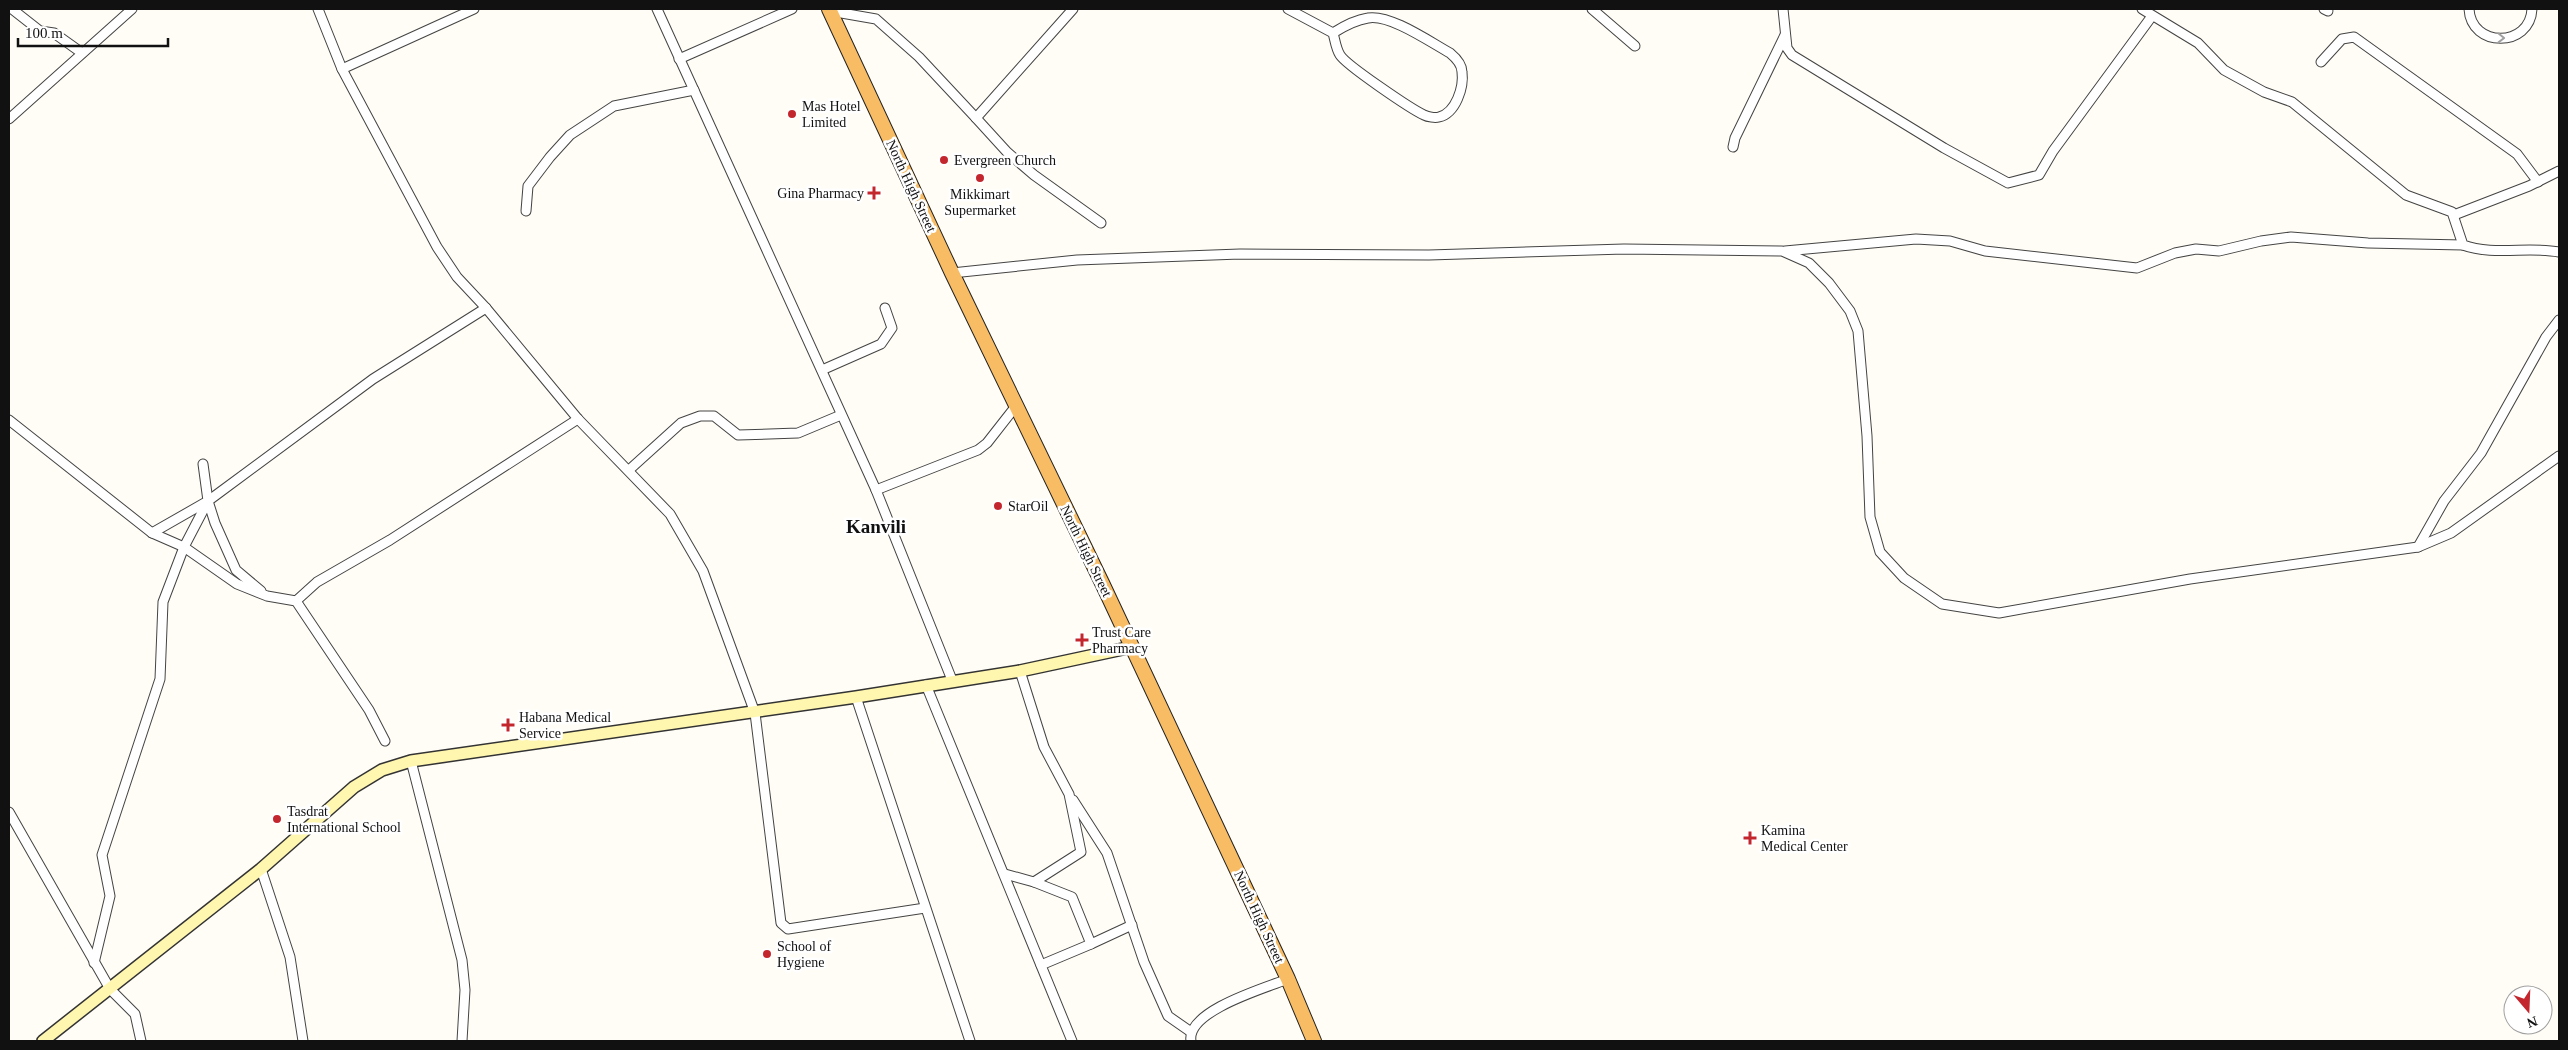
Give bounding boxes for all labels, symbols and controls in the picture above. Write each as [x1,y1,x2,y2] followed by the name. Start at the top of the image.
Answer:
[18,15,168,47] scale bar
[25,25,63,41] text: 100 m
[2497,33,2505,43] one-way arrow
[802,99,861,130] place label: Mas Hotel Limited
[786,108,798,120] marker: Mas Hotel Limited
[883,137,939,235] street label: North High Street
[954,153,1056,168] place label: Evergreen Church
[938,154,950,166] marker: Evergreen Church
[974,172,986,184] marker: Mikkimart Supermarket
[777,186,864,201] place label: Gina Pharmacy
[868,187,880,199] marker: Gina Pharmacy
[944,187,1016,218] place label: Mikkimart Supermarket
[1008,499,1049,514] place label: StarOil
[992,500,1004,512] marker: StarOil
[1057,503,1115,599] street label: North High Street
[846,516,906,537] district label: Kanvili
[1092,625,1151,656] place label: Trust Care Pharmacy
[1076,634,1088,646] marker: Trust Care Pharmacy
[519,710,611,741] place label: Habana Medical Service
[501,718,515,732] marker: Habana Medical Service
[287,804,401,835] place label: Tasdrat International School
[271,813,283,825] marker: Tasdrat International School
[1761,823,1848,854] place label: Kamina Medical Center
[1743,831,1757,845] marker: Kamina Medical Center
[1231,868,1287,966] street label: North High Street
[777,939,831,970] place label: School of Hygiene
[761,948,773,960] marker: School of Hygiene
[2503,985,2553,1035] north arrow
[2525,1013,2539,1031] text: N

